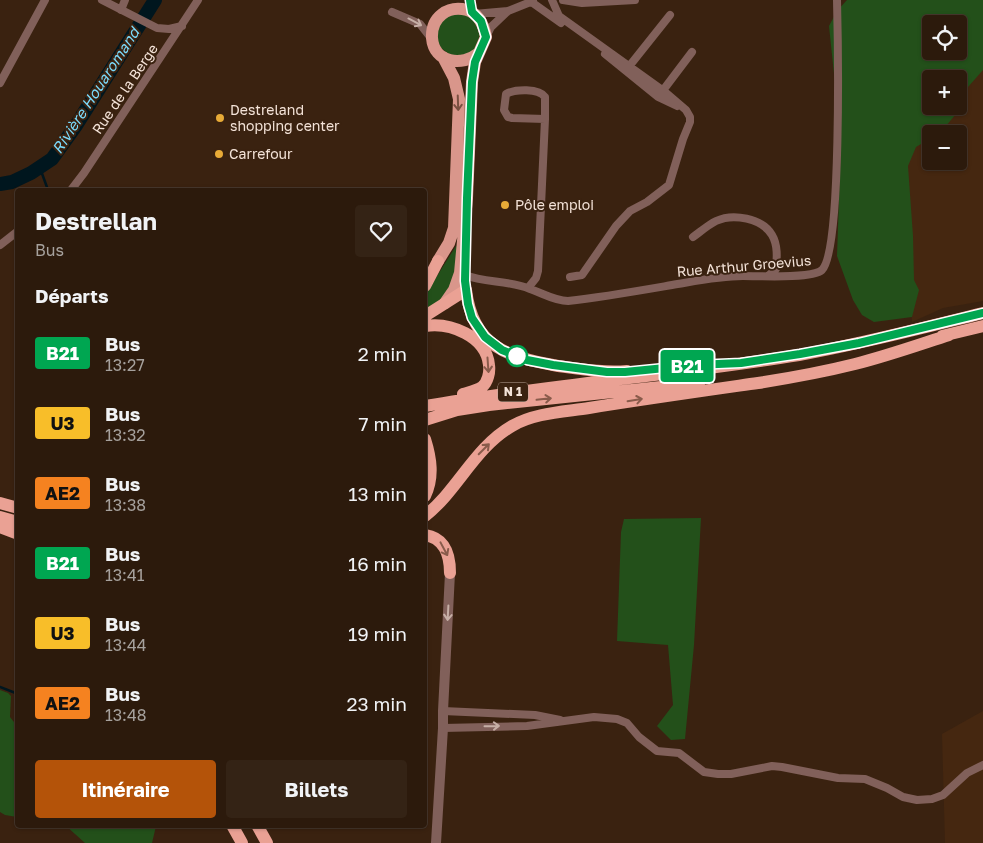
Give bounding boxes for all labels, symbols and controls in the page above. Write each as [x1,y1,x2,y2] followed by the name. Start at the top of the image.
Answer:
[922,15,967,170] map controls
[922,15,967,60] button: locate
[407,17,422,27] one-way arrow
[48,23,144,157] water label: Rivière Houaromand
[88,40,161,137] street label: Rue de la Berge
[922,70,967,115] button: +
[454,94,463,110] one-way arrow
[230,101,340,134] place label: Destreland shopping center
[214,112,226,124] marker: Destreland shopping center
[922,125,967,170] button: −
[229,145,293,162] place label: Carrefour
[213,148,225,160] marker: Carrefour
[515,196,594,213] place label: Pôle emploi
[499,199,511,211] marker: Pôle emploi
[355,205,407,257] button: heart
[35,206,157,235] text: Destrellan
[35,240,64,260] text: Bus
[676,251,812,280] street label: Rue Arthur Groevius
[35,284,109,307] text: Départs
[105,332,140,355] text: Bus
[46,342,79,364] text: B21
[358,342,407,365] text: 2 min
[506,345,528,367] unlabelled marker
[658,350,716,382] line badge: B21
[105,355,145,375] text: 13:27
[671,355,703,377] text: B21
[484,357,493,373] one-way arrow
[498,382,528,402] road number: N 1
[535,394,551,404] one-way arrow
[626,395,642,405] one-way arrow
[105,402,140,425] text: Bus
[50,412,75,434] text: U3
[359,412,407,435] text: 7 min
[105,425,146,445] text: 13:32
[477,443,490,455] one-way arrow
[105,472,140,495] text: Bus
[45,482,80,504] text: AE2
[348,482,407,505] text: 13 min
[105,495,146,515] text: 13:38
[440,541,449,556] one-way arrow
[105,542,140,565] text: Bus
[46,552,79,574] text: B21
[348,552,407,575] text: 16 min
[105,565,144,585] text: 13:41
[443,604,452,620] one-way arrow
[105,612,140,635] text: Bus
[50,622,75,644] text: U3
[348,622,407,645] text: 19 min
[105,635,146,655] text: 13:44
[105,682,140,705] text: Bus
[45,692,80,714] text: AE2
[347,692,407,715] text: 23 min
[105,705,146,725] text: 13:48
[484,722,500,731] one-way arrow
[35,760,216,818] button: Itinéraire
[226,760,407,818] button: Billets

